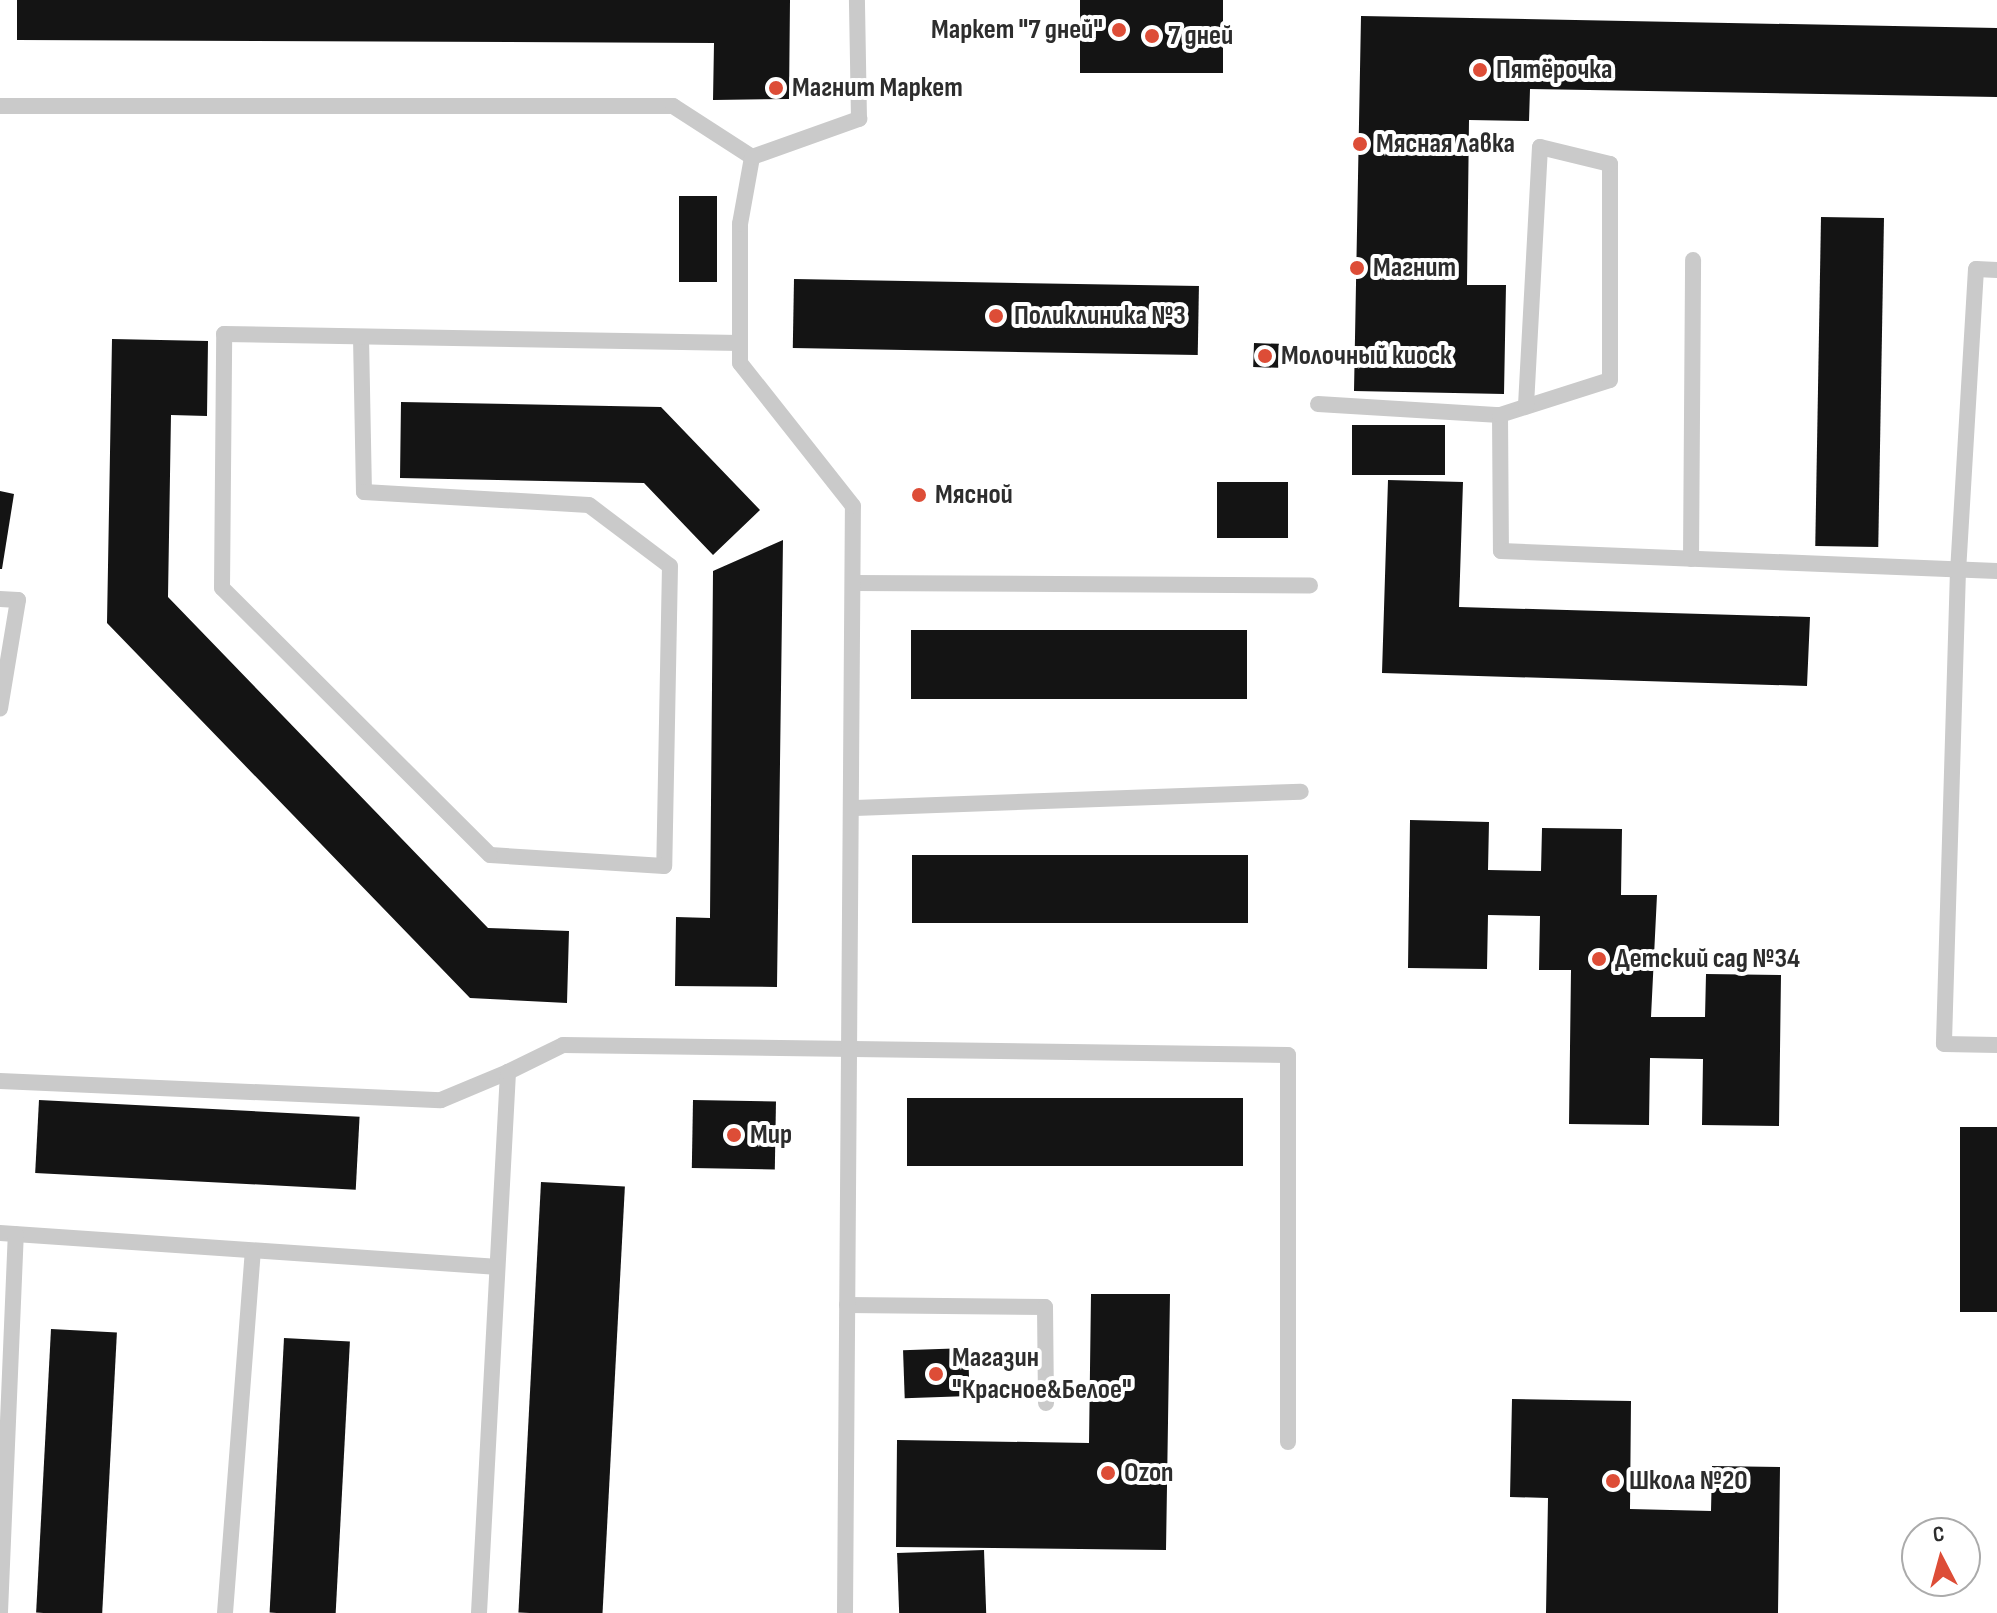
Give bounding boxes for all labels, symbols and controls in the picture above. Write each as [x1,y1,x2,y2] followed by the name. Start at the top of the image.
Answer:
[931,13,1103,47] place label: Маркет "7 дней"
[1168,19,1233,53] place label: 7 дней
[1110,21,1128,39] marker: Маркет "7 дней"
[1143,27,1161,45] marker: 7 дней
[1496,53,1612,87] place label: Пятёрочка
[1471,61,1489,79] marker: Пятёрочка
[792,71,963,105] place label: Магнит Маркет
[767,79,785,97] marker: Магнит Маркет
[1376,127,1515,161] place label: Мясная лавка
[1351,135,1369,153] marker: Мясная лавка
[1373,251,1456,285] place label: Магнит
[1348,259,1366,277] marker: Магнит
[1014,299,1186,333] place label: Поликлиника №3
[985,305,1007,327] marker: Поликлиника №3
[1281,339,1452,373] place label: Молочный киоск
[1256,347,1274,365] marker: Молочный киоск
[935,478,1013,512] place label: Мясной
[910,486,928,504] marker: Мясной
[1615,942,1800,976] place label: Детский сад №34
[1590,950,1608,968] marker: Детский сад №34
[750,1118,792,1152] place label: Мир
[725,1126,743,1144] marker: Мир
[952,1341,1132,1407] place label: Магазин "Красное&Белое"
[927,1365,945,1383] marker: Магазин "Красное&Белое"
[1124,1456,1174,1490] place label: Ozon
[1099,1464,1117,1482] marker: Ozon
[1629,1464,1748,1498] place label: Школа №20
[1604,1472,1622,1490] marker: Школа №20
[1901,1517,1981,1597] north arrow
[1932,1521,1946,1549] text: С

